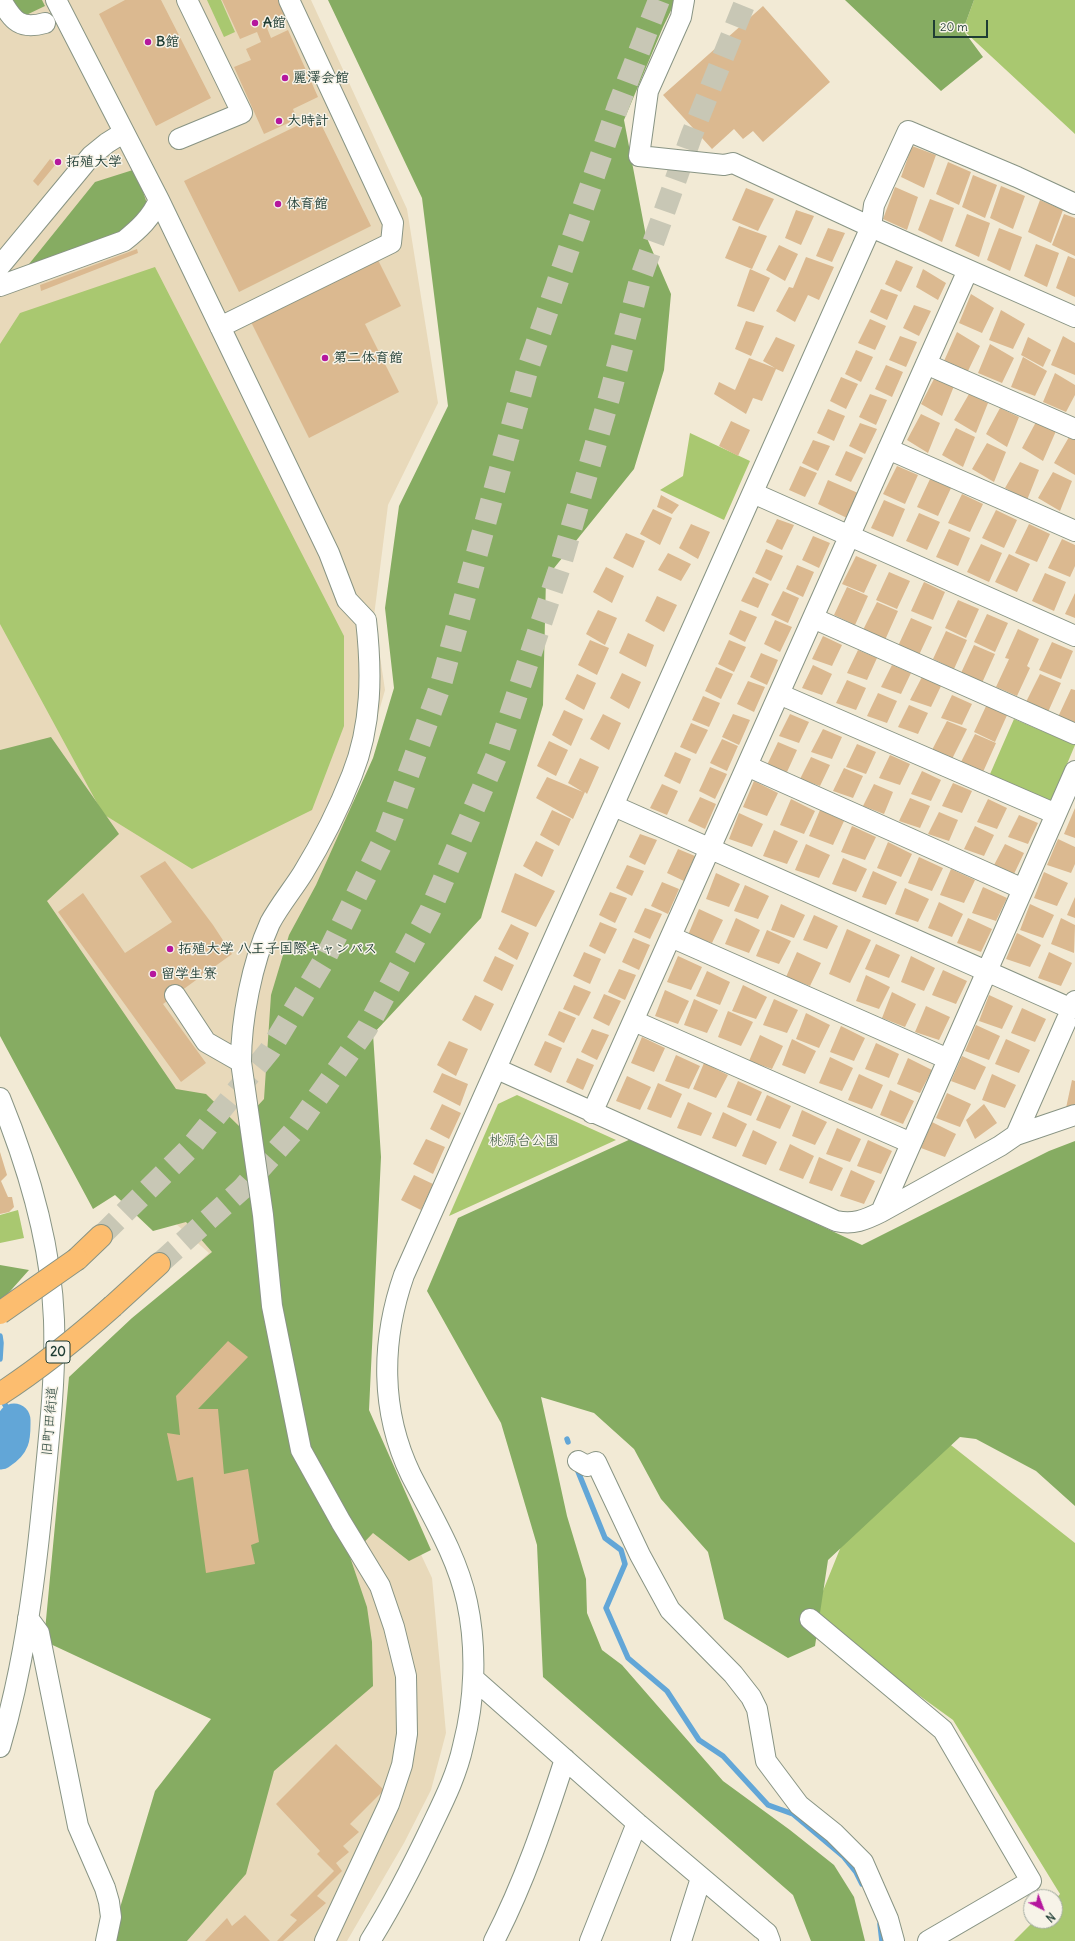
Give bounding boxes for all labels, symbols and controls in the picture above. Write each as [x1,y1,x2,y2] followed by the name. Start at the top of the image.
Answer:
[935,12,990,38] scale bar
[263,15,286,31] place label: A館
[250,18,260,28] marker: A館
[940,19,968,34] text: 20 m
[156,34,179,50] place label: B館
[143,37,153,47] marker: B館
[293,70,349,86] place label: 麗澤会館
[280,73,290,83] marker: 麗澤会館
[287,113,329,129] place label: 大時計
[274,116,284,126] marker: 大時計
[66,154,122,170] place label: 拓殖大学
[53,157,63,167] marker: 拓殖大学
[286,196,328,212] place label: 体育館
[273,199,283,209] marker: 体育館
[333,350,403,366] place label: 第二体育館
[320,353,330,363] marker: 第二体育館
[178,941,377,957] place label: 拓殖大学 八王子国際キャンパス
[165,944,175,954] marker: 拓殖大学 八王子国際キャンパス
[161,966,217,982] place label: 留学生寮
[148,969,158,979] marker: 留学生寮
[489,1133,559,1149] park label: 桃源台公園
[46,1341,70,1363] road number: 20
[39,1385,61,1457] street label: 旧町田街道
[1023,1889,1063,1929] north arrow
[1043,1909,1058,1925] text: N

